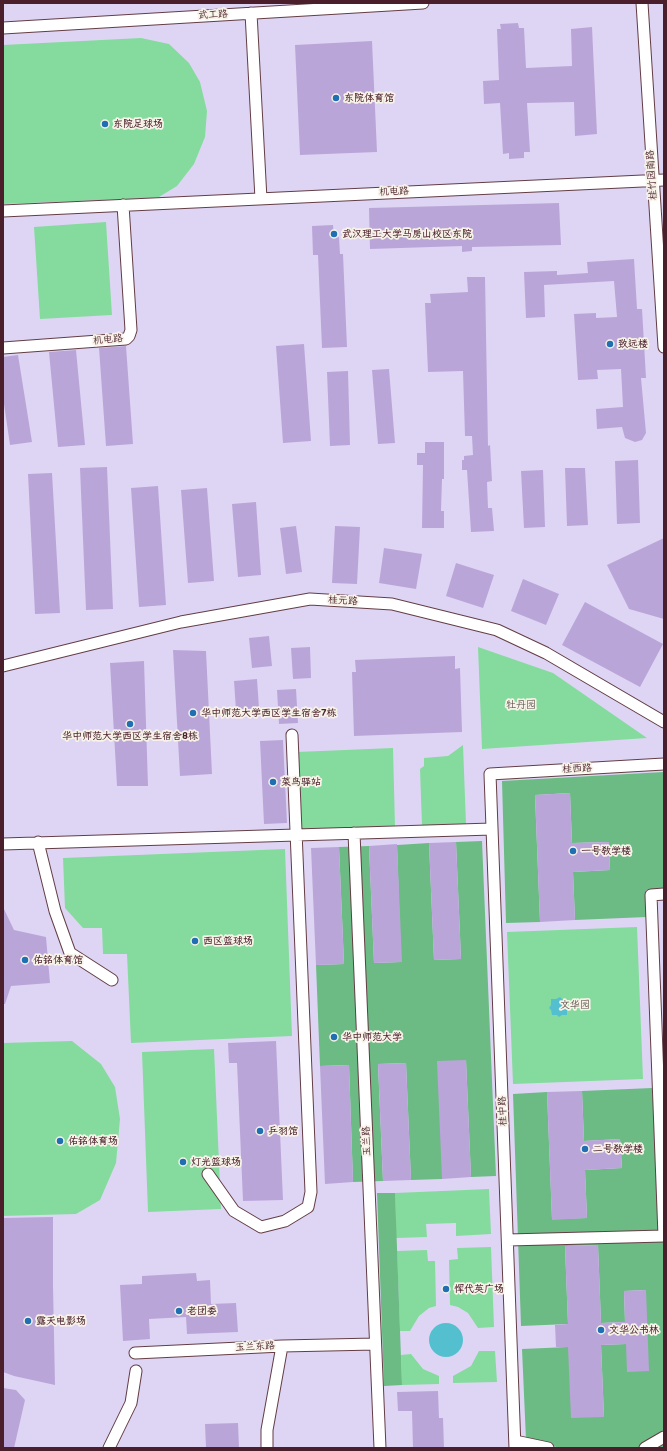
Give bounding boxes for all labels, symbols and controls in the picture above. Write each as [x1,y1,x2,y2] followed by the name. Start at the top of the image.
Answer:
[198,8,228,22] street label: 武工路
[344,92,394,104] place label: 东院体育馆
[331,93,341,103] marker: 东院体育馆
[113,118,163,130] place label: 东院足球场
[100,119,110,129] marker: 东院足球场
[644,150,660,200] street label: 桂竹园南路
[379,185,409,199] street label: 机电路
[342,228,472,240] place label: 武汉理工大学马房山校区东院
[329,229,339,239] marker: 武汉理工大学马房山校区东院
[92,332,124,348] street label: 机电路
[618,338,648,350] place label: 致远楼
[605,339,615,349] marker: 致远楼
[328,594,358,608] street label: 桂元路
[506,699,536,711] park label: 牡丹园
[201,707,337,719] place label: 华中师范大学西区学生宿舍7栋
[188,708,198,718] marker: 华中师范大学西区学生宿舍7栋
[125,719,135,729] marker: 华中师范大学西区学生宿舍8栋
[62,730,198,742] place label: 华中师范大学西区学生宿舍8栋
[562,762,592,776] street label: 桂西路
[281,776,321,788] place label: 菜鸟驿站
[268,777,278,787] marker: 菜鸟驿站
[581,845,631,857] place label: 一号教学楼
[568,846,578,856] marker: 一号教学楼
[203,935,253,947] place label: 西区篮球场
[190,936,200,946] marker: 西区篮球场
[33,954,83,966] place label: 佑铭体育馆
[20,955,30,965] marker: 佑铭体育馆
[560,999,590,1011] park label: 文华园
[342,1031,402,1043] place label: 华中师范大学
[329,1032,339,1042] marker: 华中师范大学
[496,1096,510,1126] street label: 桂中路
[268,1125,298,1137] place label: 乒羽馆
[255,1126,265,1136] marker: 乒羽馆
[360,1126,374,1156] street label: 玉兰路
[68,1135,118,1147] place label: 佑铭体育场
[55,1136,65,1146] marker: 佑铭体育场
[593,1143,643,1155] place label: 二号教学楼
[580,1144,590,1154] marker: 二号教学楼
[191,1156,241,1168] place label: 灯光篮球场
[178,1157,188,1167] marker: 灯光篮球场
[454,1283,504,1295] place label: 恽代英广场
[441,1284,451,1294] marker: 恽代英广场
[187,1305,217,1317] place label: 老团委
[174,1306,184,1316] marker: 老团委
[36,1315,86,1327] place label: 露天电影场
[23,1316,33,1326] marker: 露天电影场
[609,1324,659,1336] place label: 文华公书林
[596,1325,606,1335] marker: 文华公书林
[235,1340,275,1354] street label: 玉兰东路

